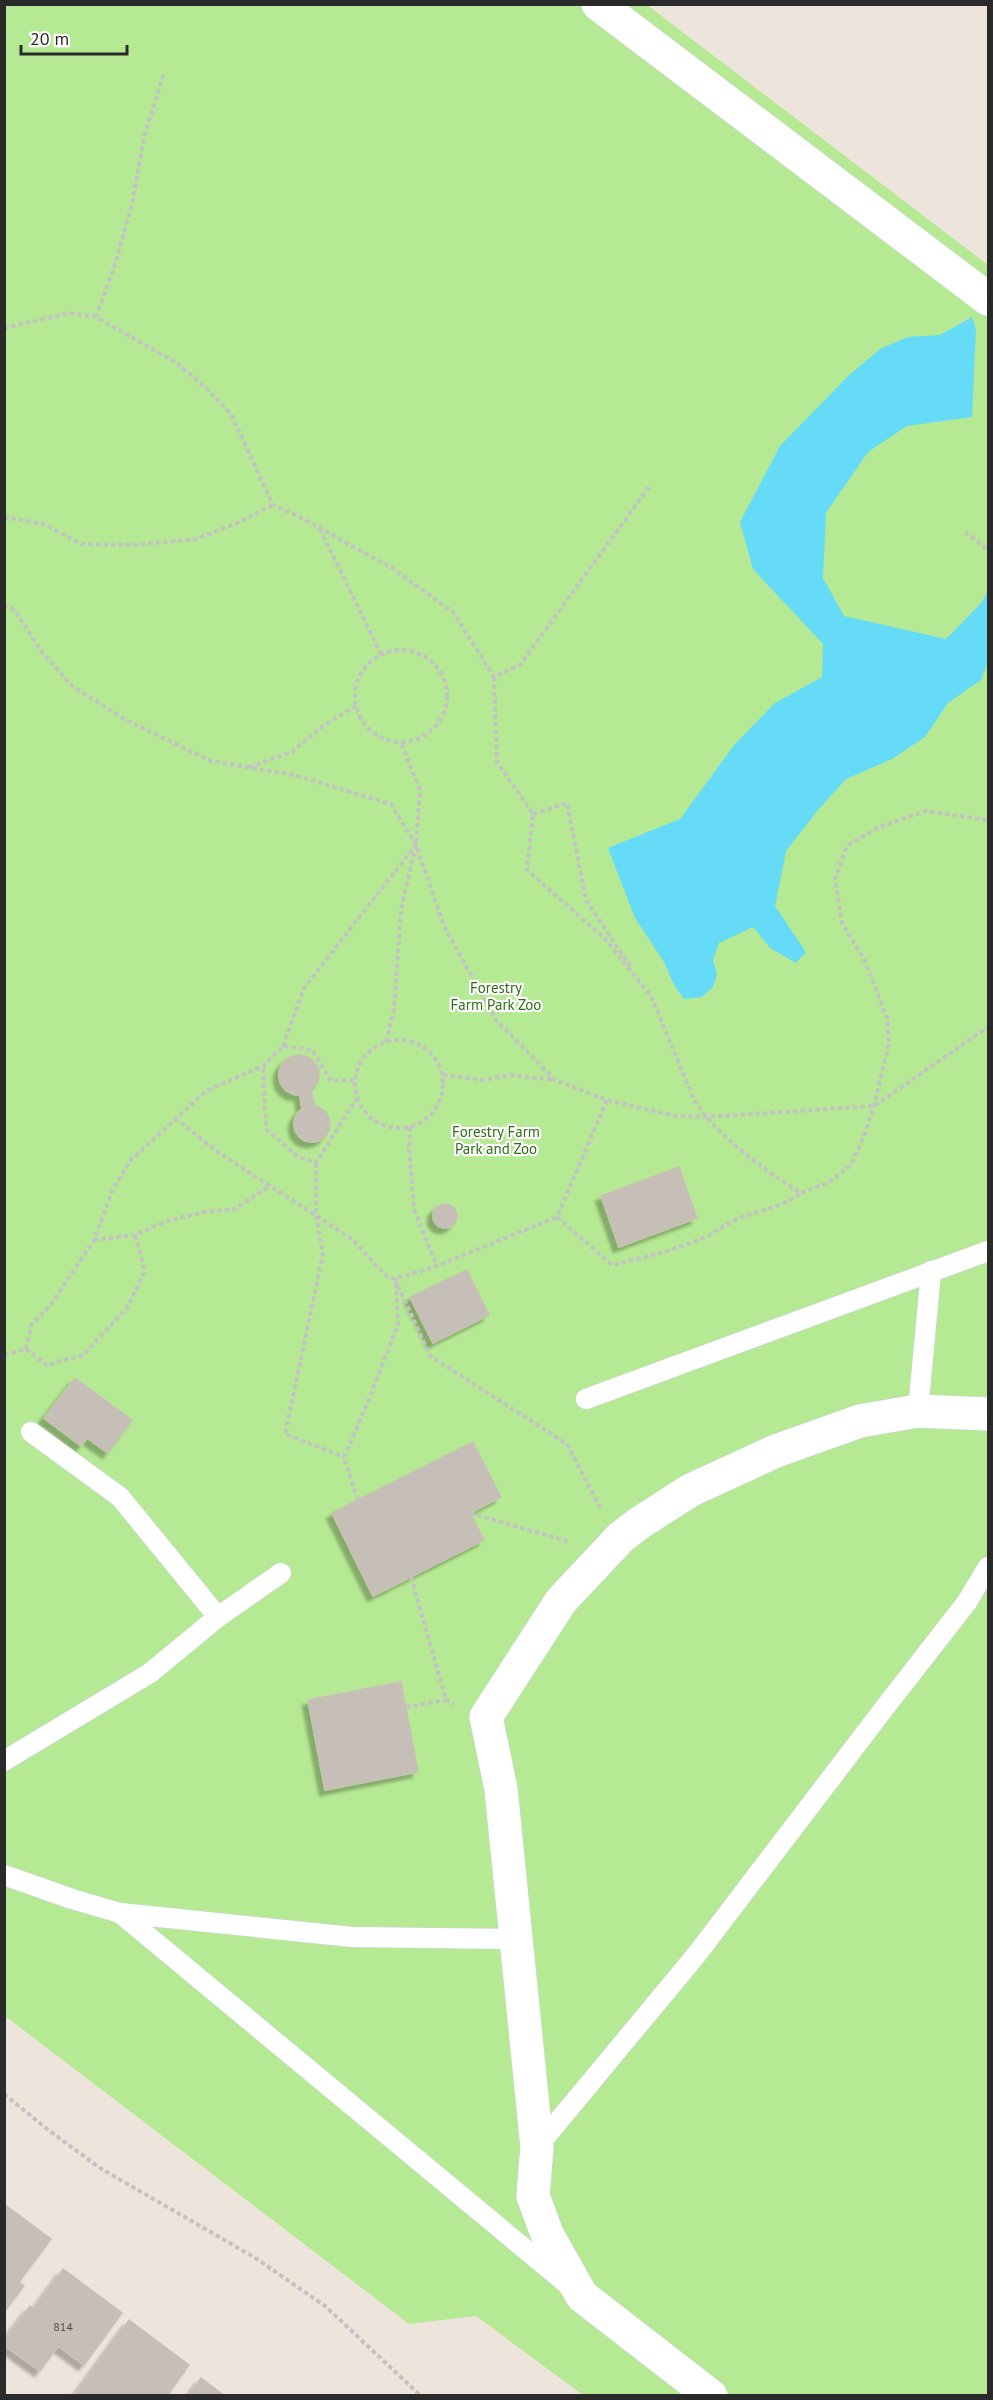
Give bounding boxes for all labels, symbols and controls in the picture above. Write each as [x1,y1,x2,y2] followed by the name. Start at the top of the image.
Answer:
[21,18,128,56] scale bar
[30,27,69,50] text: 20 m
[451,978,541,1014] park label: Forestry Farm Park Zoo
[452,1122,540,1158] park label: Forestry Farm Park and Zoo
[53,2319,73,2334] house number: 814

